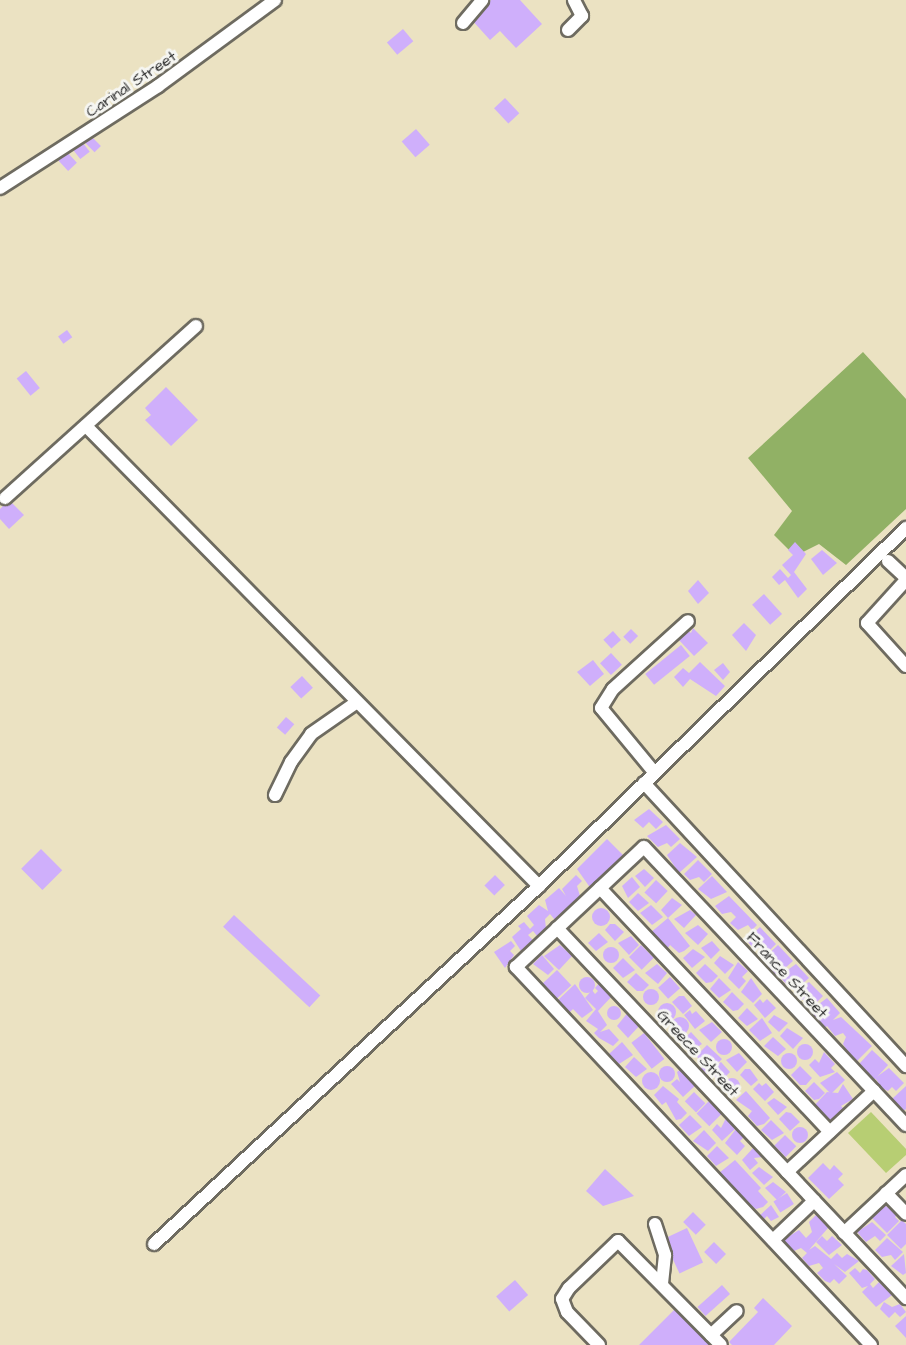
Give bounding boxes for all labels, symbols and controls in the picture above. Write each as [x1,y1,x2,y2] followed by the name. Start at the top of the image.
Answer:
[82,47,180,121] street label: Carinal Street
[742,928,832,1022] street label: France Street
[653,1006,743,1100] street label: Greece Street

